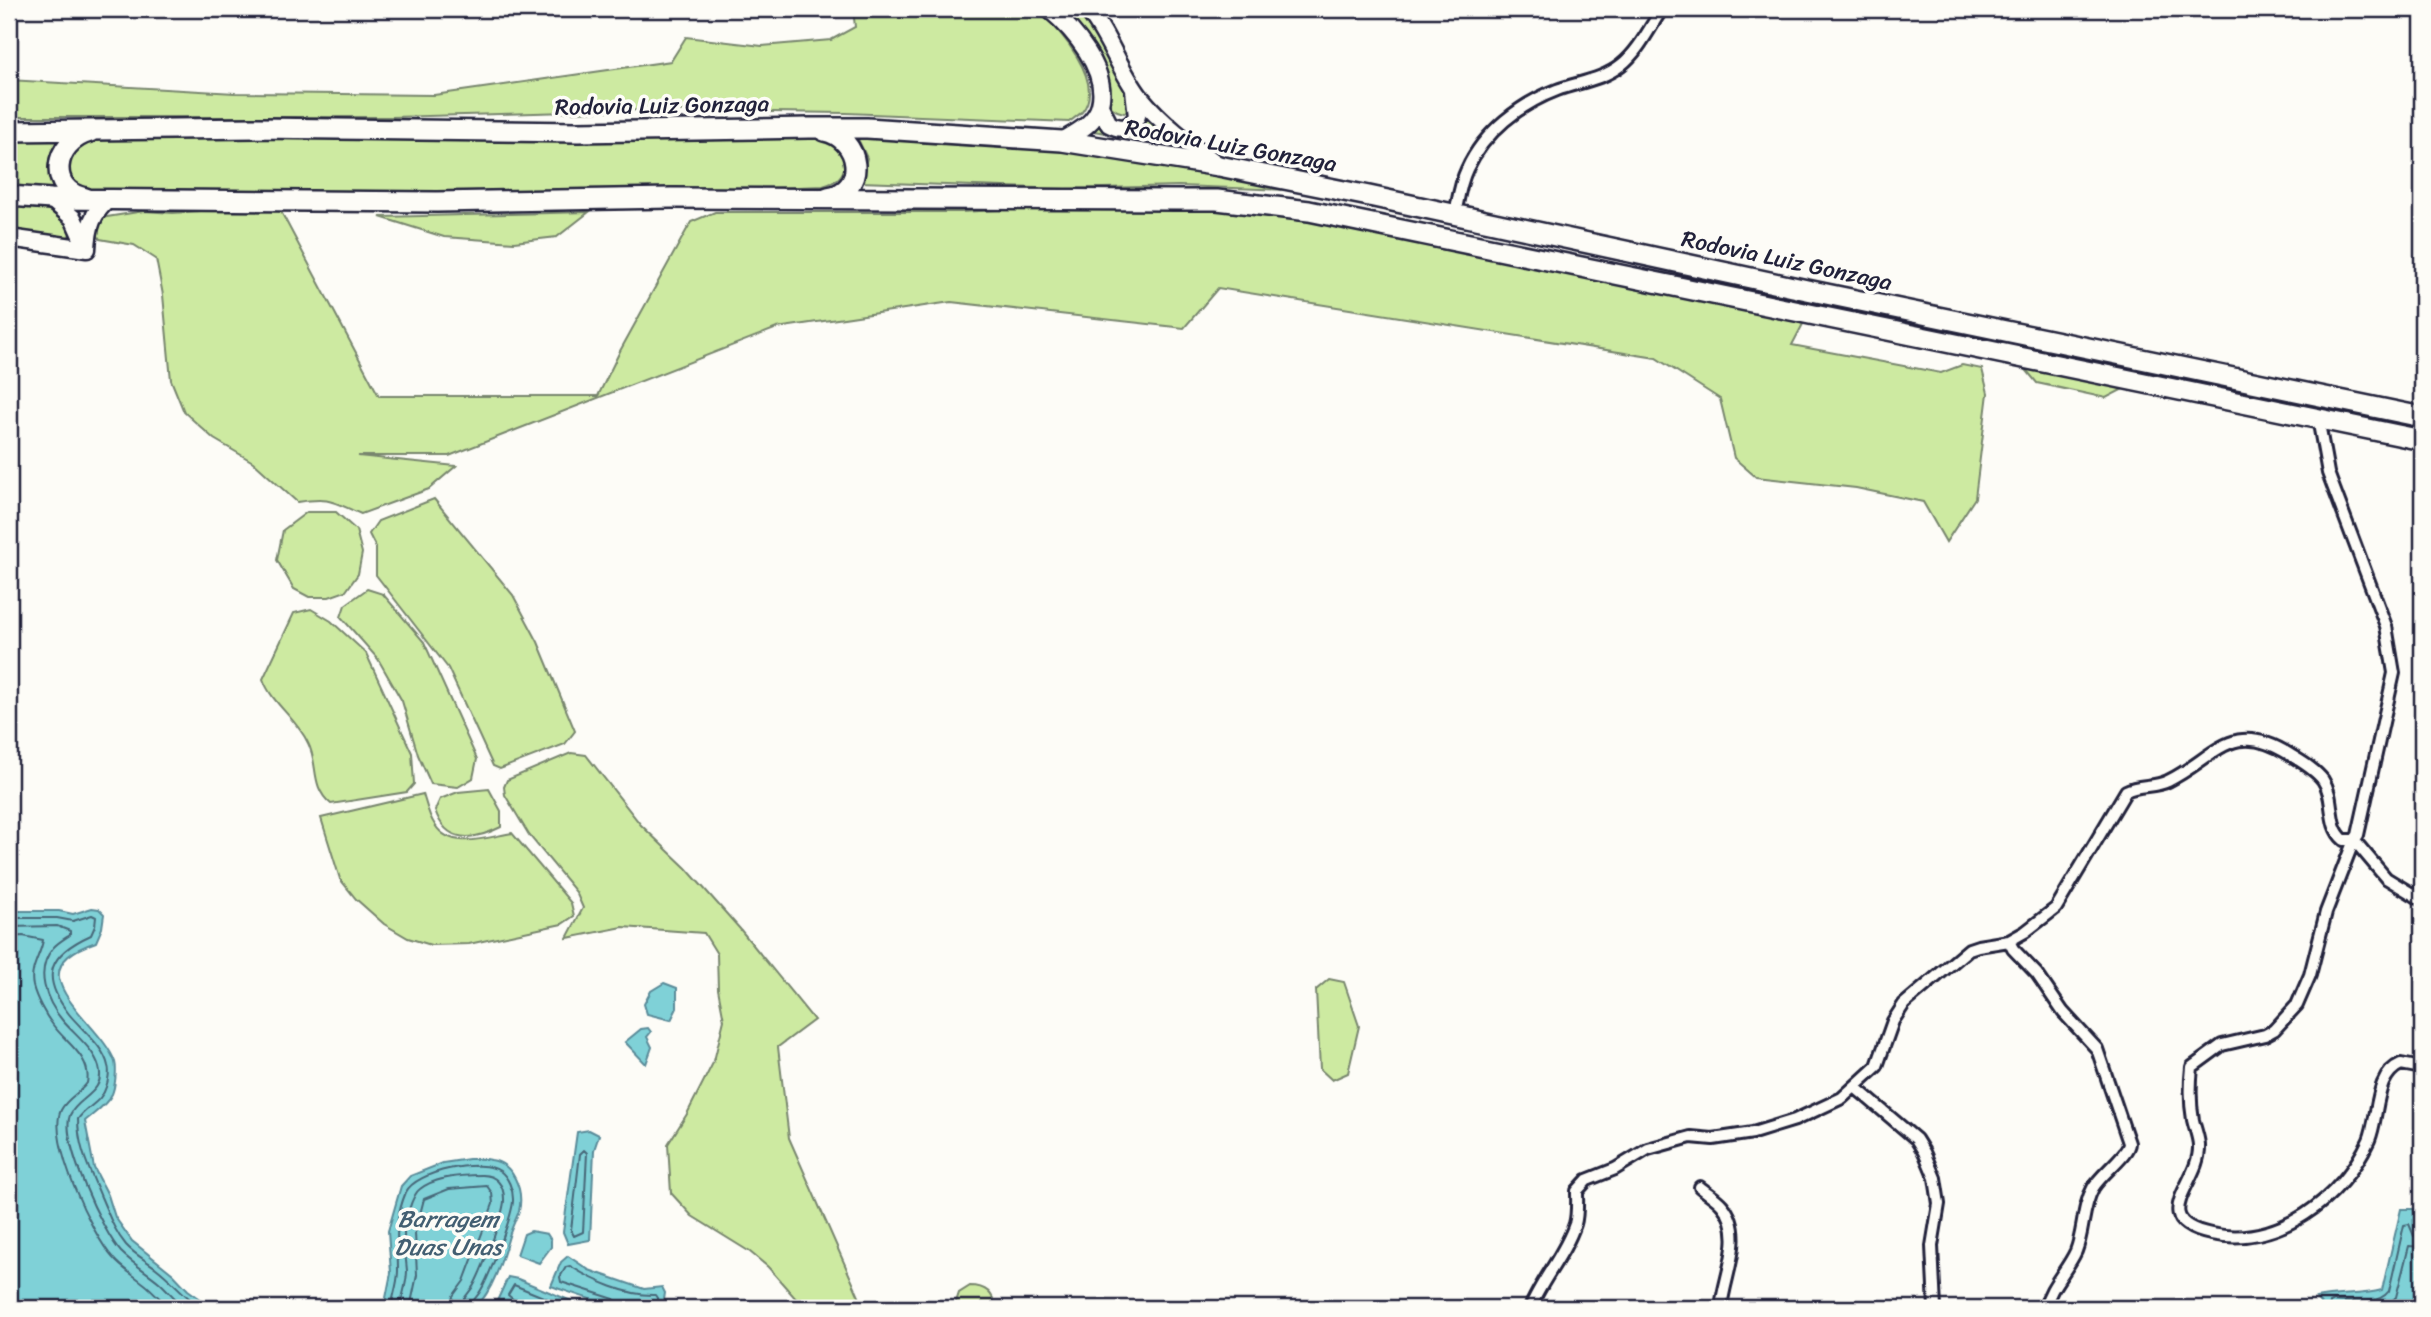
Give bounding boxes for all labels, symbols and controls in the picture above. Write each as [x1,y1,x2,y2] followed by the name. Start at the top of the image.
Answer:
[555,83,770,128] street label: Rodovia Luiz Gonzaga
[1122,107,1340,184] street label: Rodovia Luiz Gonzaga
[1678,218,1896,303] street label: Rodovia Luiz Gonzaga
[394,1198,505,1268] water label: Barragem Duas Unas

